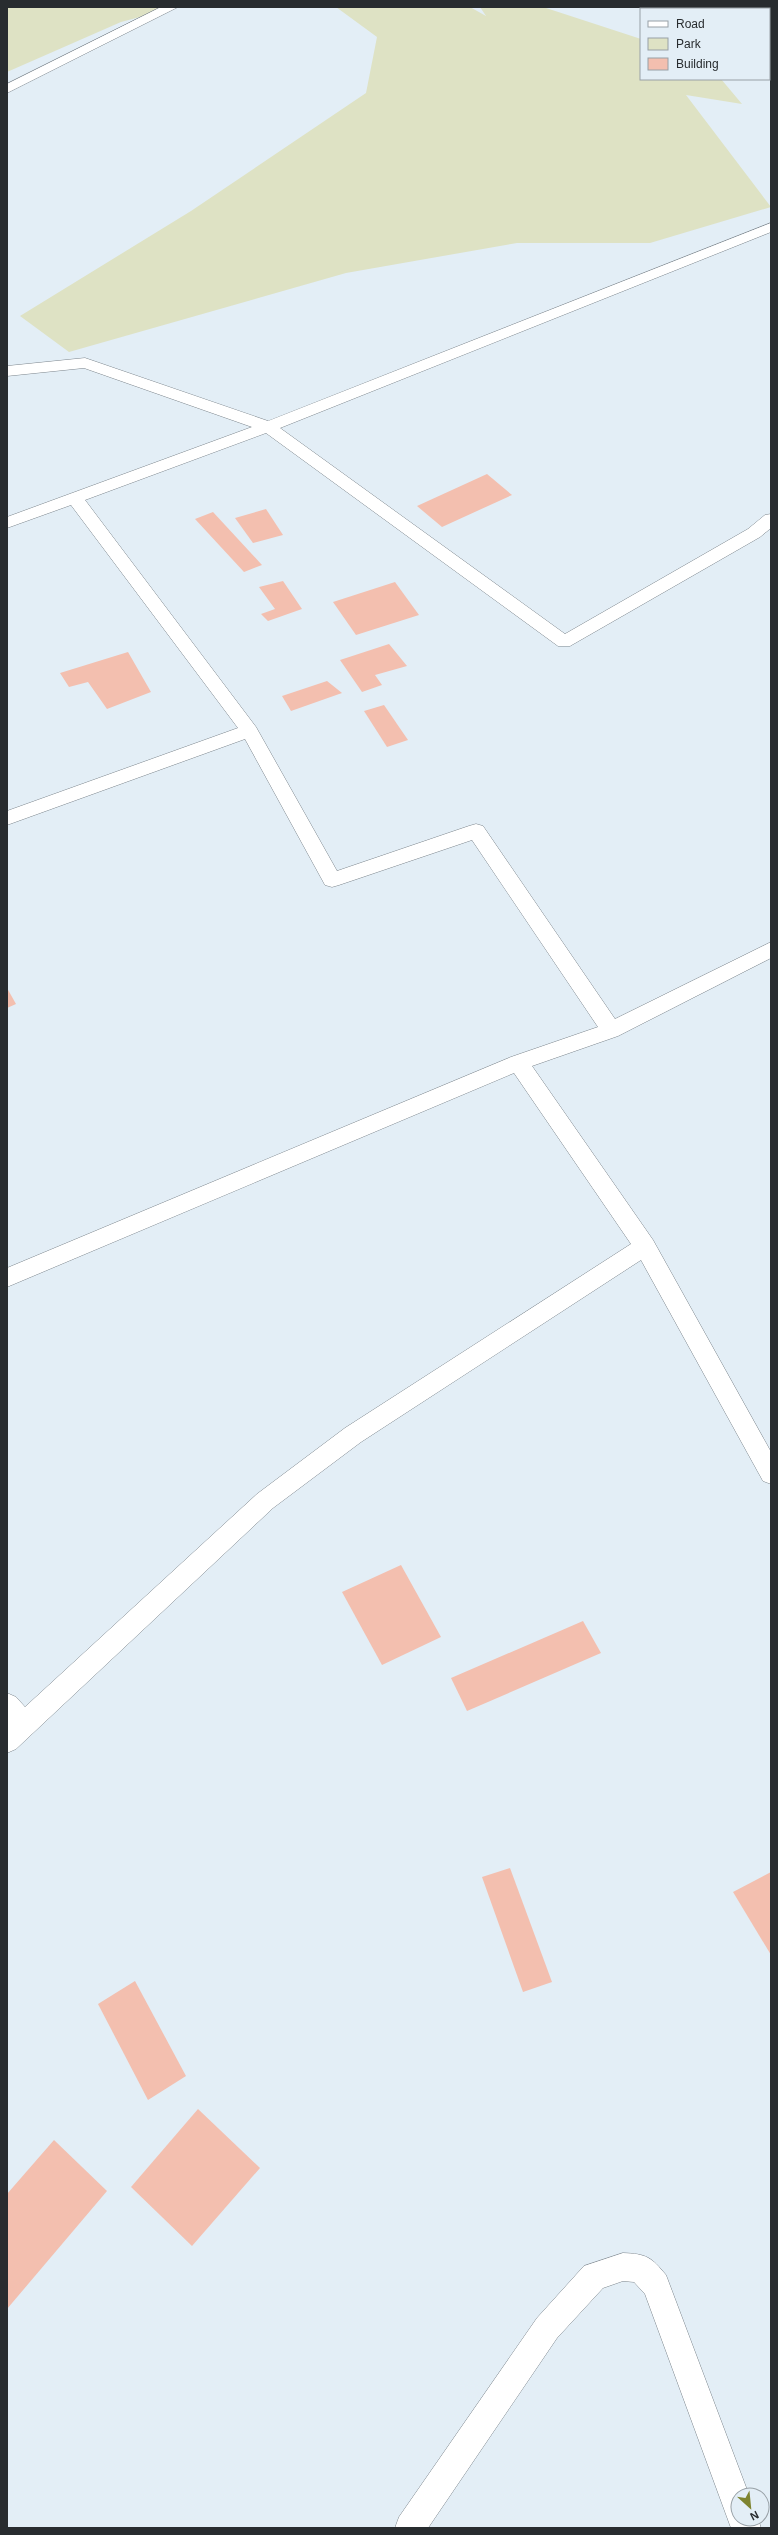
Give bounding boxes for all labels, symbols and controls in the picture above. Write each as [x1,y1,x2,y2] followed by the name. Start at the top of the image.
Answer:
[640,8,770,80] legend
[676,17,705,31] text: Road
[676,37,702,51] text: Park
[676,57,719,71] text: Building
[730,2487,770,2527] north arrow
[748,2509,761,2523] text: N

